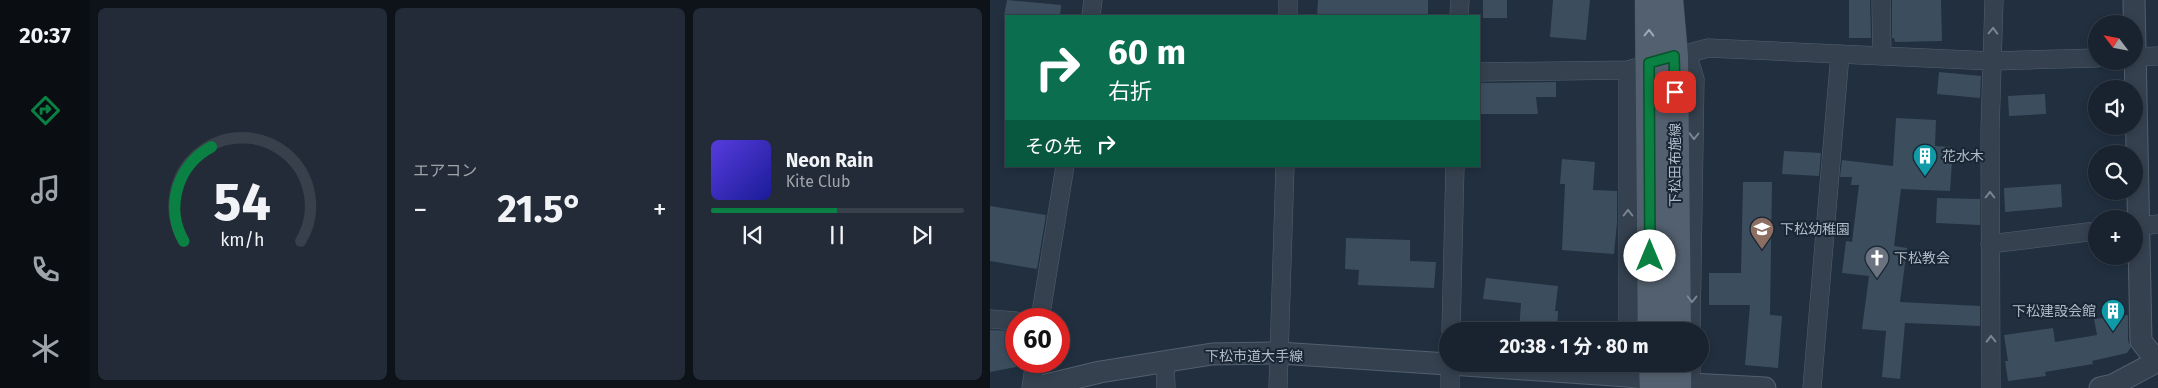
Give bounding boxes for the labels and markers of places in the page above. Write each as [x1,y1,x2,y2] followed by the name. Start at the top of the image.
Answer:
[1654,71,1696,113] pin
[1912,143,1938,177] building icon: 花水木
[1942,148,1984,165] place label: 花水木
[1749,216,1775,250] school or university icon: 下松幼稚園
[1780,221,1850,238] place label: 下松幼稚園
[1864,245,1890,279] church icon: 下松教会
[1894,250,1950,267] place label: 下松教会
[2100,298,2126,332] building icon: 下松建設会館
[2012,303,2096,320] place label: 下松建設会館

